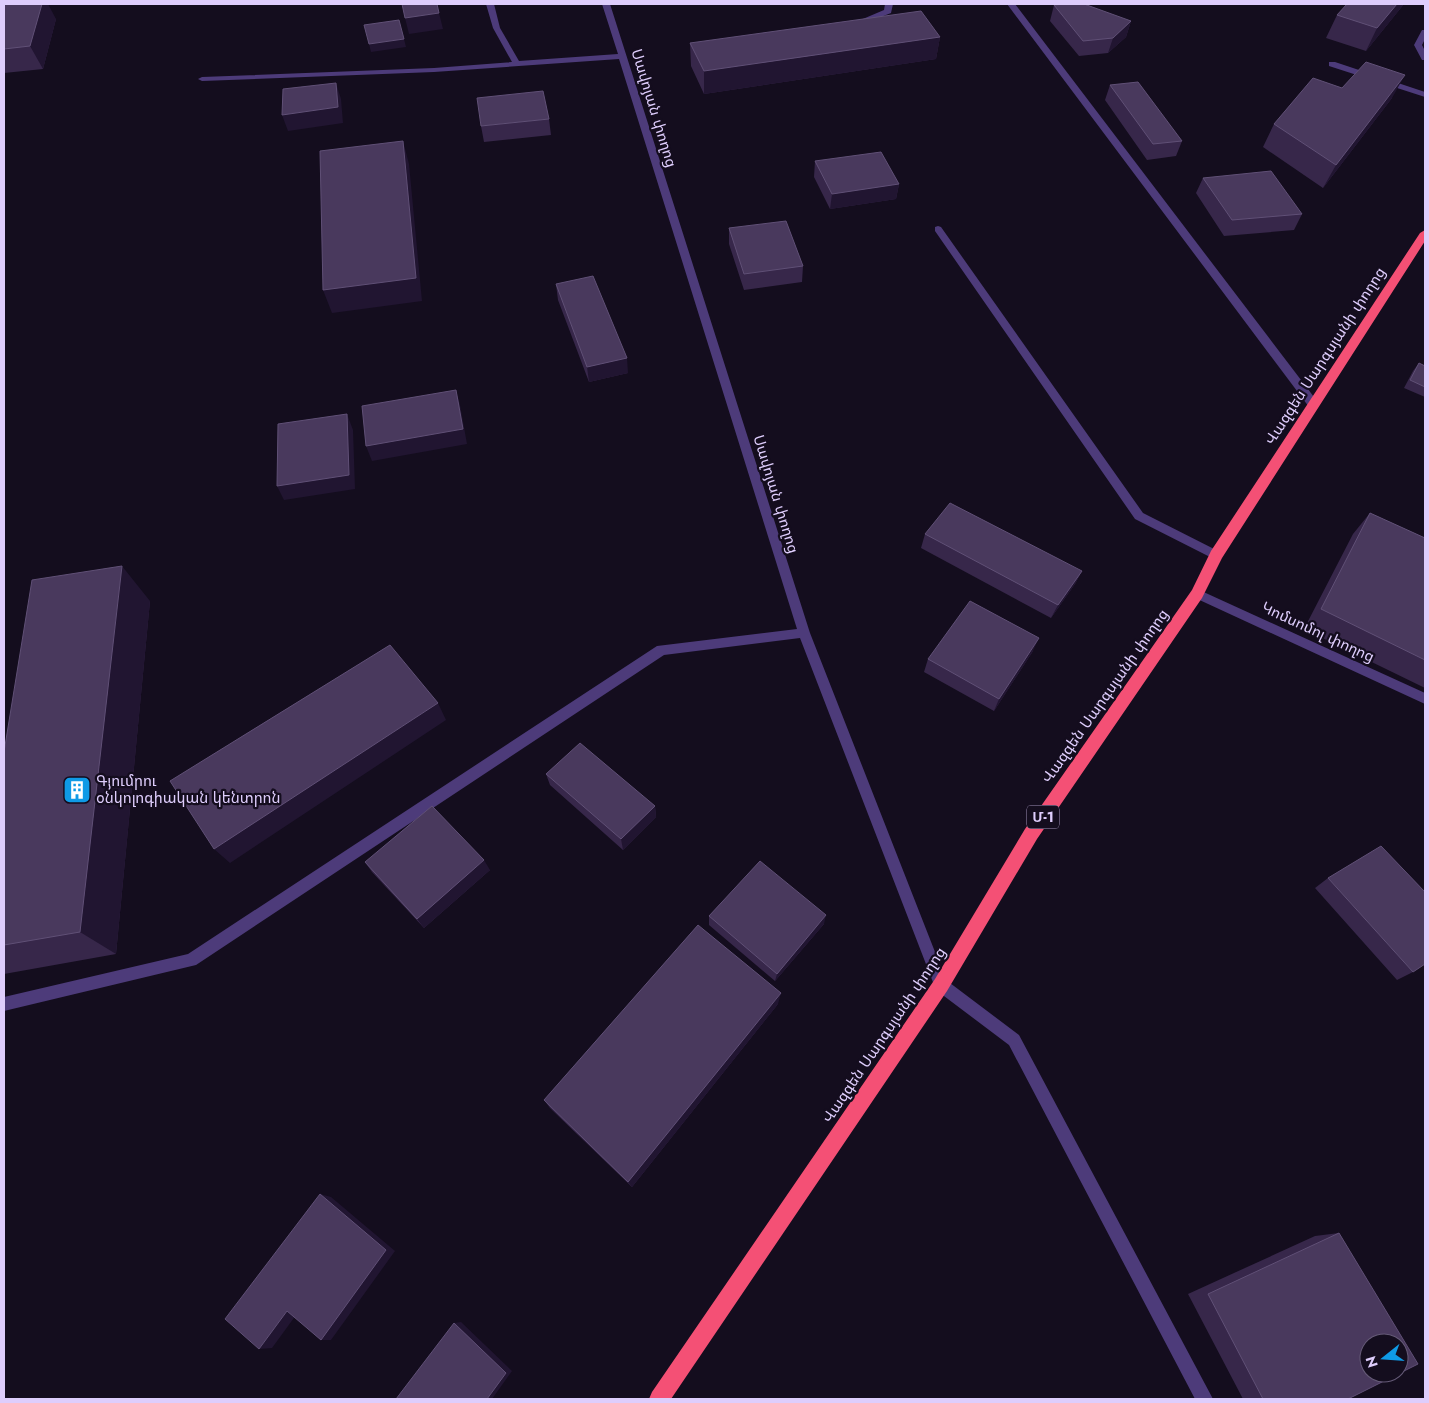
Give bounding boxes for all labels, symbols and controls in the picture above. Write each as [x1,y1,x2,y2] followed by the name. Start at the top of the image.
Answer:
[626,46,682,170] street label: Սավոյան փողոց
[1259,263,1391,449] street label: Վազգեն Սարգսյանի փողոց
[748,432,804,556] street label: Սավոյան փողոց
[1258,596,1378,668] street label: Կոմսոմոլ փողոց
[1036,604,1174,788] street label: Վազգեն Սարգսյանի փողոց
[96,770,281,809] place label: Գյումրու օնկոլոգիական կենտրոն
[62,775,92,805] building icon: Գյումրու օնկոլոգիական կենտրոն
[1027,806,1059,829] road number: Մ-1
[817,943,951,1127] street label: Վազգեն Սարգսյանի փողոց
[1359,1333,1409,1383] north arrow
[1360,1354,1383,1370] text: N

